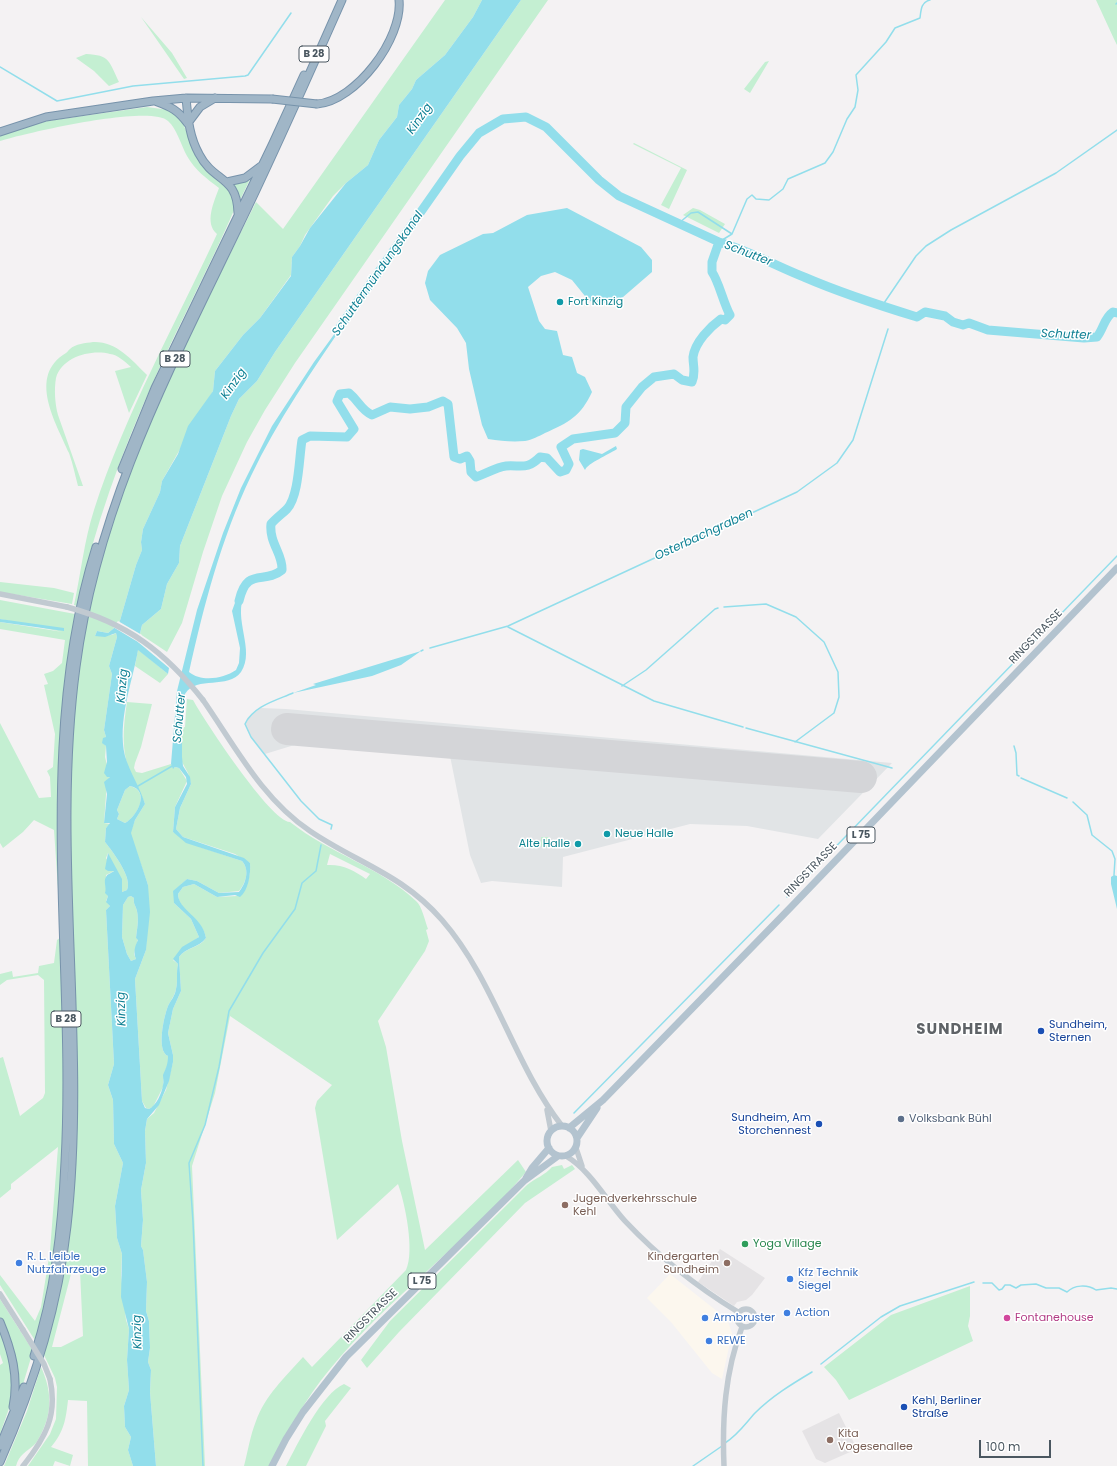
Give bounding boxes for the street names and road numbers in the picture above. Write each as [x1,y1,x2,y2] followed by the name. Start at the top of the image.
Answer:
[299,46,329,62] road number: B 28
[160,351,190,367] road number: B 28
[1007,607,1065,667] street label: RINGSTRASSE
[847,827,875,843] road number: L 75
[782,840,840,900] street label: RINGSTRASSE
[51,1011,81,1027] road number: B 28
[408,1273,436,1289] road number: L 75
[341,1286,401,1346] street label: RINGSTRASSE

